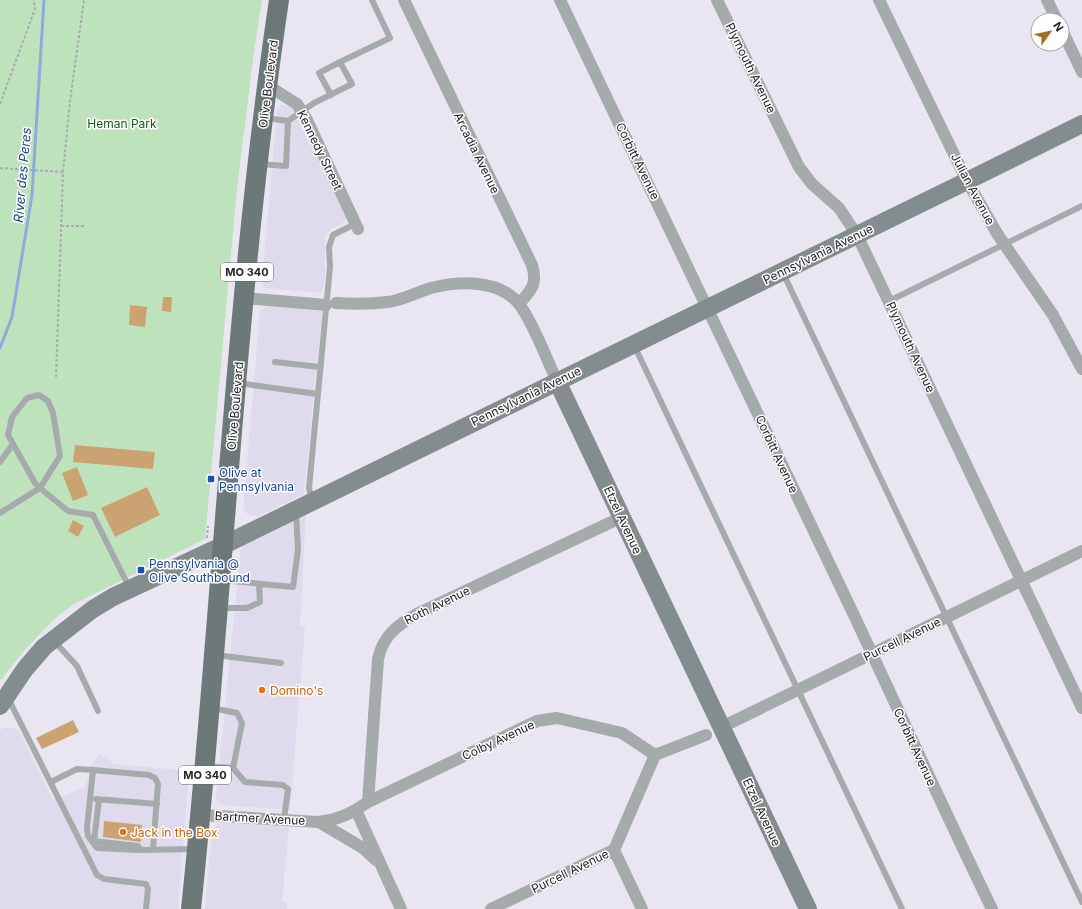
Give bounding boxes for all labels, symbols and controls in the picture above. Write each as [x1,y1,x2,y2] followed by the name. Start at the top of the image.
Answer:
[1030,12,1070,52] north arrow
[1050,19,1067,34] text: N
[723,20,779,116] street label: Plymouth Avenue
[255,39,281,129] street label: Olive Boulevard
[294,108,346,193] street label: Kennedy Street
[451,110,503,196] street label: Arcadia Avenue
[87,116,157,131] park label: Heman Park
[613,120,663,202] street label: Corbitt Avenue
[10,127,34,223] water label: River des Peres
[948,151,998,227] street label: Julian Avenue
[761,221,875,287] street label: Pennsylvania Avenue
[221,263,273,281] road number: MO 340
[883,299,939,395] street label: Plymouth Avenue
[224,361,246,451] street label: Olive Boulevard
[469,363,583,429] street label: Pennsylvania Avenue
[752,413,802,495] street label: Corbitt Avenue
[219,465,294,494] place label: Olive at Pennsylvania
[206,474,216,484] marker: Olive at Pennsylvania
[601,484,645,556] street label: Etzel Avenue
[149,556,250,585] place label: Pennsylvania @ Olive Southbound
[136,565,146,575] marker: Pennsylvania @ Olive Southbound
[402,583,472,627] street label: Roth Avenue
[861,614,943,664] street label: Purcell Avenue
[270,683,323,698] place label: Domino's
[257,685,267,695] marker: Domino's
[890,706,940,788] street label: Corbitt Avenue
[459,717,537,763] street label: Colby Avenue
[179,766,231,784] road number: MO 340
[740,776,784,848] street label: Etzel Avenue
[214,808,306,828] street label: Bartmer Avenue
[131,825,218,840] place label: Jack in the Box
[118,827,128,837] marker: Jack in the Box
[529,846,611,896] street label: Purcell Avenue

